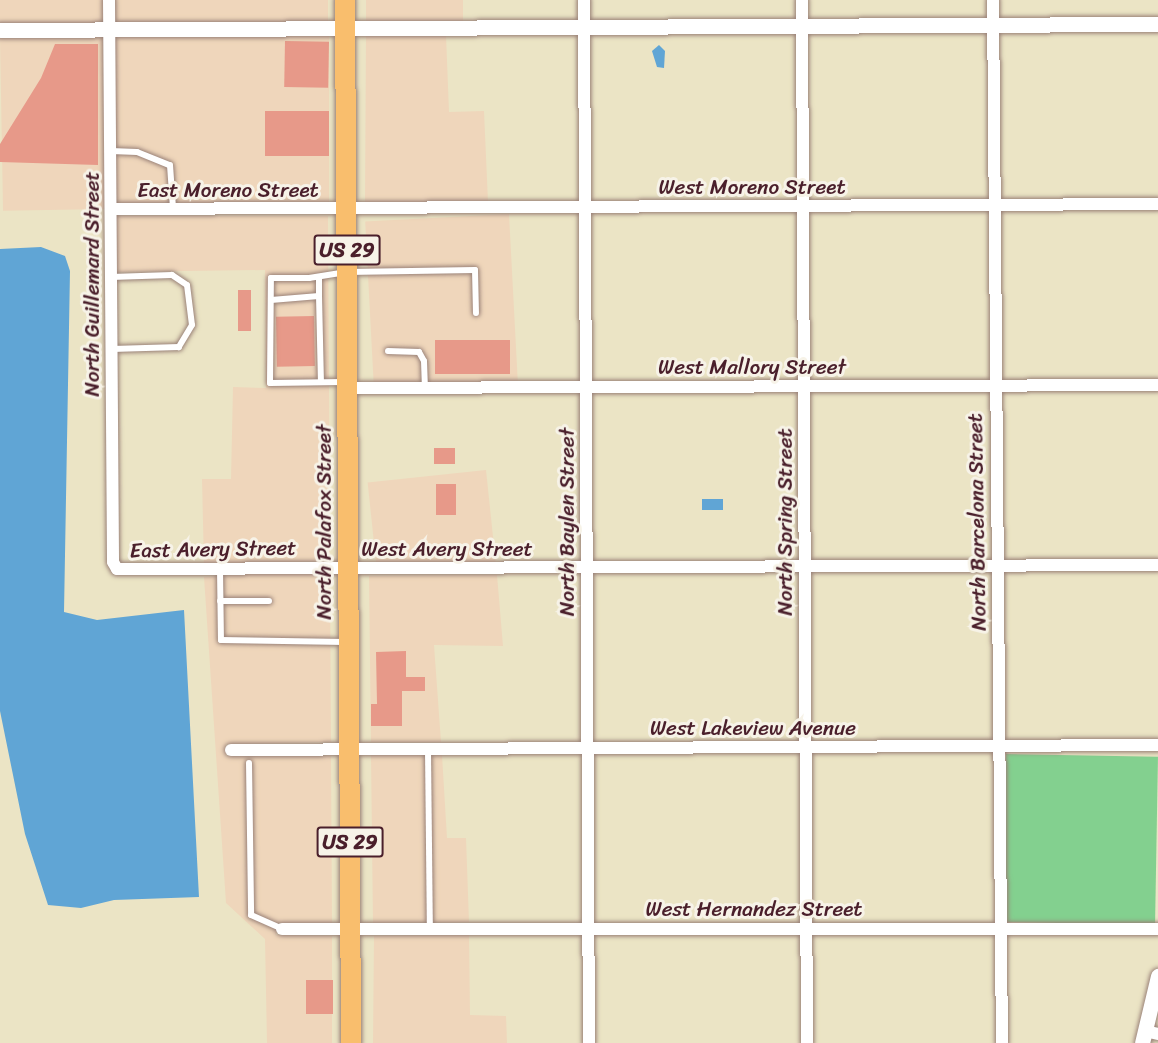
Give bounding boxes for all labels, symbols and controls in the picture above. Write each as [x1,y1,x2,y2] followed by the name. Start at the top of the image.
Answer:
[79,172,105,396] street label: North Guillemard Street
[659,174,845,200] street label: West Moreno Street
[137,177,319,203] street label: East Moreno Street
[312,233,382,267] road number: US 29
[658,354,846,380] street label: West Mallory Street
[963,413,991,631] street label: North Barcelona Street
[311,424,337,620] street label: North Palafox Street
[554,428,580,616] street label: North Baylen Street
[772,429,798,615] street label: North Spring Street
[129,535,297,563] street label: East Avery Street
[361,536,533,562] street label: West Avery Street
[650,715,856,741] street label: West Lakeview Avenue
[316,825,385,859] road number: US 29
[646,896,862,922] street label: West Hernandez Street

